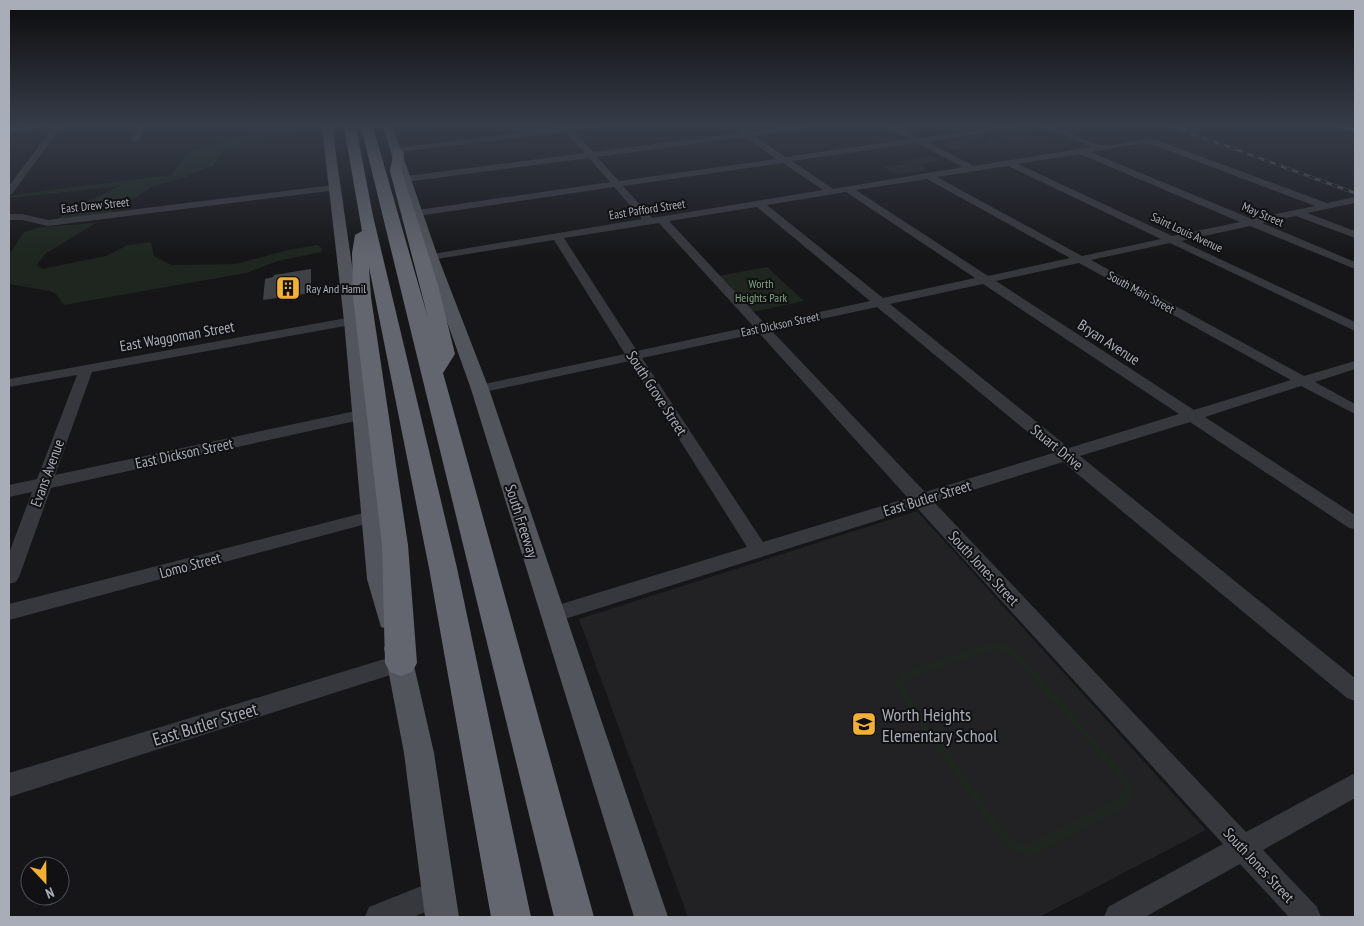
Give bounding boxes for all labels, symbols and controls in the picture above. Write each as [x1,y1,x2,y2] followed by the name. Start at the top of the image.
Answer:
[60,194,131,216] street label: East Drew Street
[608,195,687,222] street label: East Pafford Street
[1240,199,1287,230] street label: May Street
[1149,209,1225,255] street label: Saint Louis Avenue
[1105,267,1178,317] street label: South Main Street
[275,275,301,301] building icon: Ray And Hamil
[735,276,787,305] park label: Worth Heights Park
[306,281,366,296] place label: Ray And Hamil
[740,308,821,340] street label: East Dickson Street
[1074,315,1144,369] street label: Bryan Avenue
[118,317,236,355] street label: East Waggoman Street
[623,347,691,439] street label: South Grove Street
[1027,420,1087,474] street label: Stuart Drive
[133,433,235,473] street label: East Dickson Street
[26,437,68,509] street label: Evans Avenue
[881,476,973,520] street label: East Butler Street
[501,482,543,561] street label: South Freeway
[944,527,1024,609] street label: South Jones Street
[157,548,223,582] street label: Lomo Street
[150,697,260,751] street label: East Butler Street
[882,703,998,747] place label: Worth Heights Elementary School
[851,711,877,737] school or university icon: Worth Heights Elementary School
[1219,824,1299,906] street label: South Jones Street
[20,856,70,906] north arrow
[43,883,57,903] text: N

